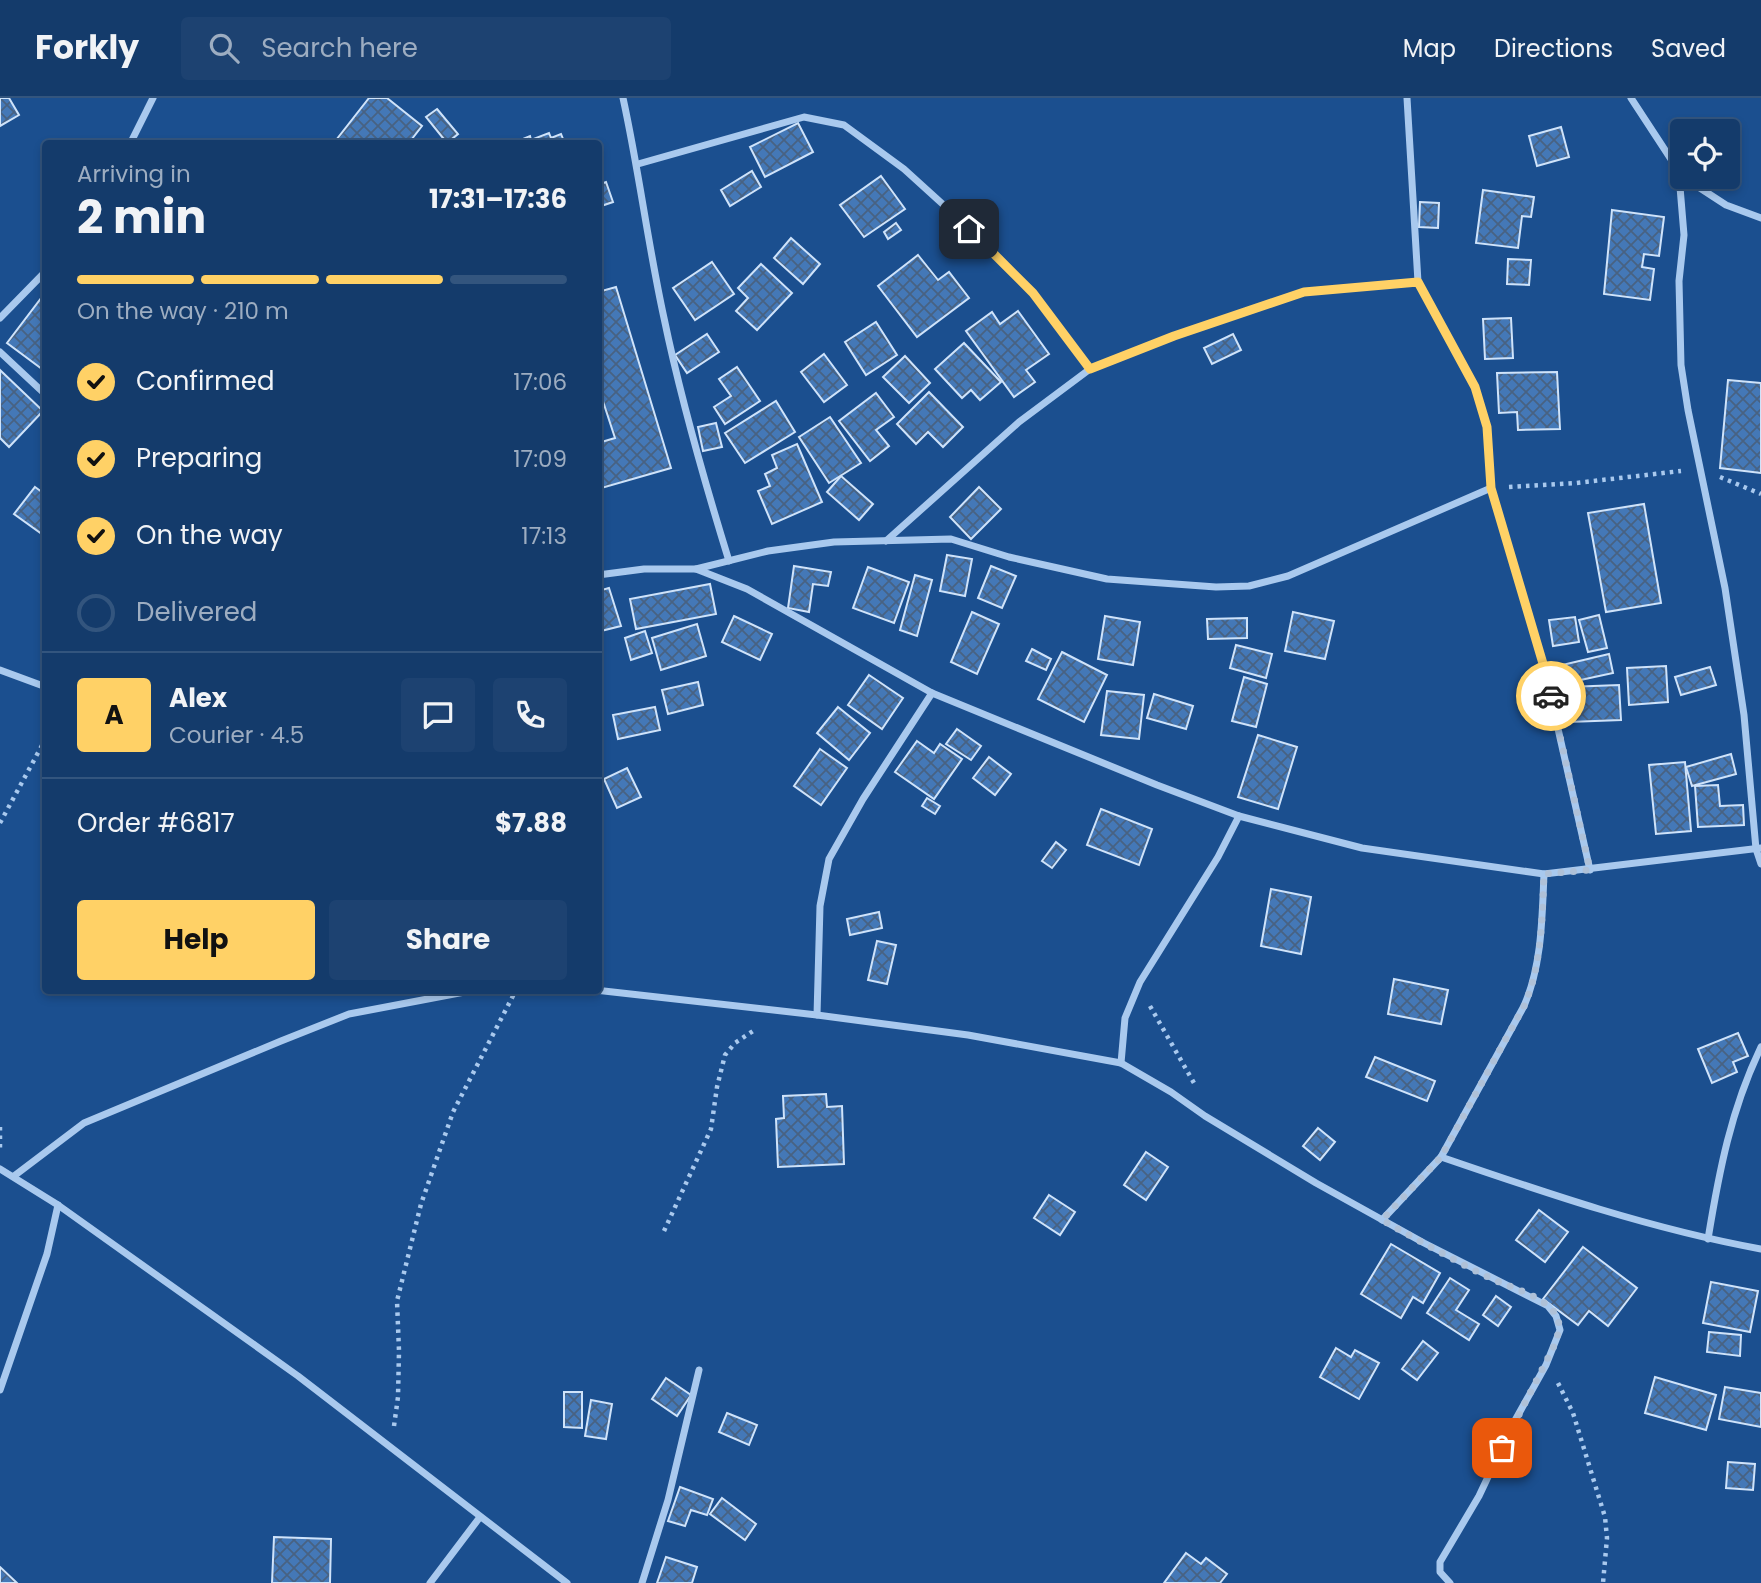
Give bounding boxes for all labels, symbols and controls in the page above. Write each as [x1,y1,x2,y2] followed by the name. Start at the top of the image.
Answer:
[181,17,671,80] search box
[35,24,139,71] text: Forkly
[205,29,243,67] icon: search
[261,30,418,66] text: Search here
[1403,32,1456,65] text: Map
[1494,32,1613,65] text: Directions
[1651,32,1726,65] text: Saved
[1670,119,1740,189] map controls
[1670,119,1740,189] button: locate
[77,158,191,190] text: Arriving in
[429,181,567,217] text: 17:31–17:36
[77,185,206,249] text: 2 min
[939,199,999,259] pin
[950,210,988,248] icon: home
[77,295,289,327] text: On the way · 210 m
[77,363,115,401] icon: check
[136,363,274,399] text: Confirmed
[513,366,567,398] text: 17:06
[77,440,115,478] icon: check
[136,440,262,476] text: Preparing
[513,443,567,475] text: 17:09
[77,517,115,555] icon: check
[136,517,283,553] text: On the way
[521,520,567,552] text: 17:13
[136,594,257,630] text: Delivered
[1516,661,1586,731] courier
[1532,677,1570,715] icon: car
[401,678,475,752] button: chat
[493,678,567,752] button: phone
[169,680,227,716] text: Alex
[104,697,124,733] text: A
[169,719,304,751] text: Courier · 4.5
[77,805,235,841] text: Order #6817
[495,805,567,841] text: $7.88
[77,900,315,980] button: Help
[329,900,567,980] button: Share
[1472,1418,1532,1478] pin
[1483,1429,1521,1467] icon: bag

